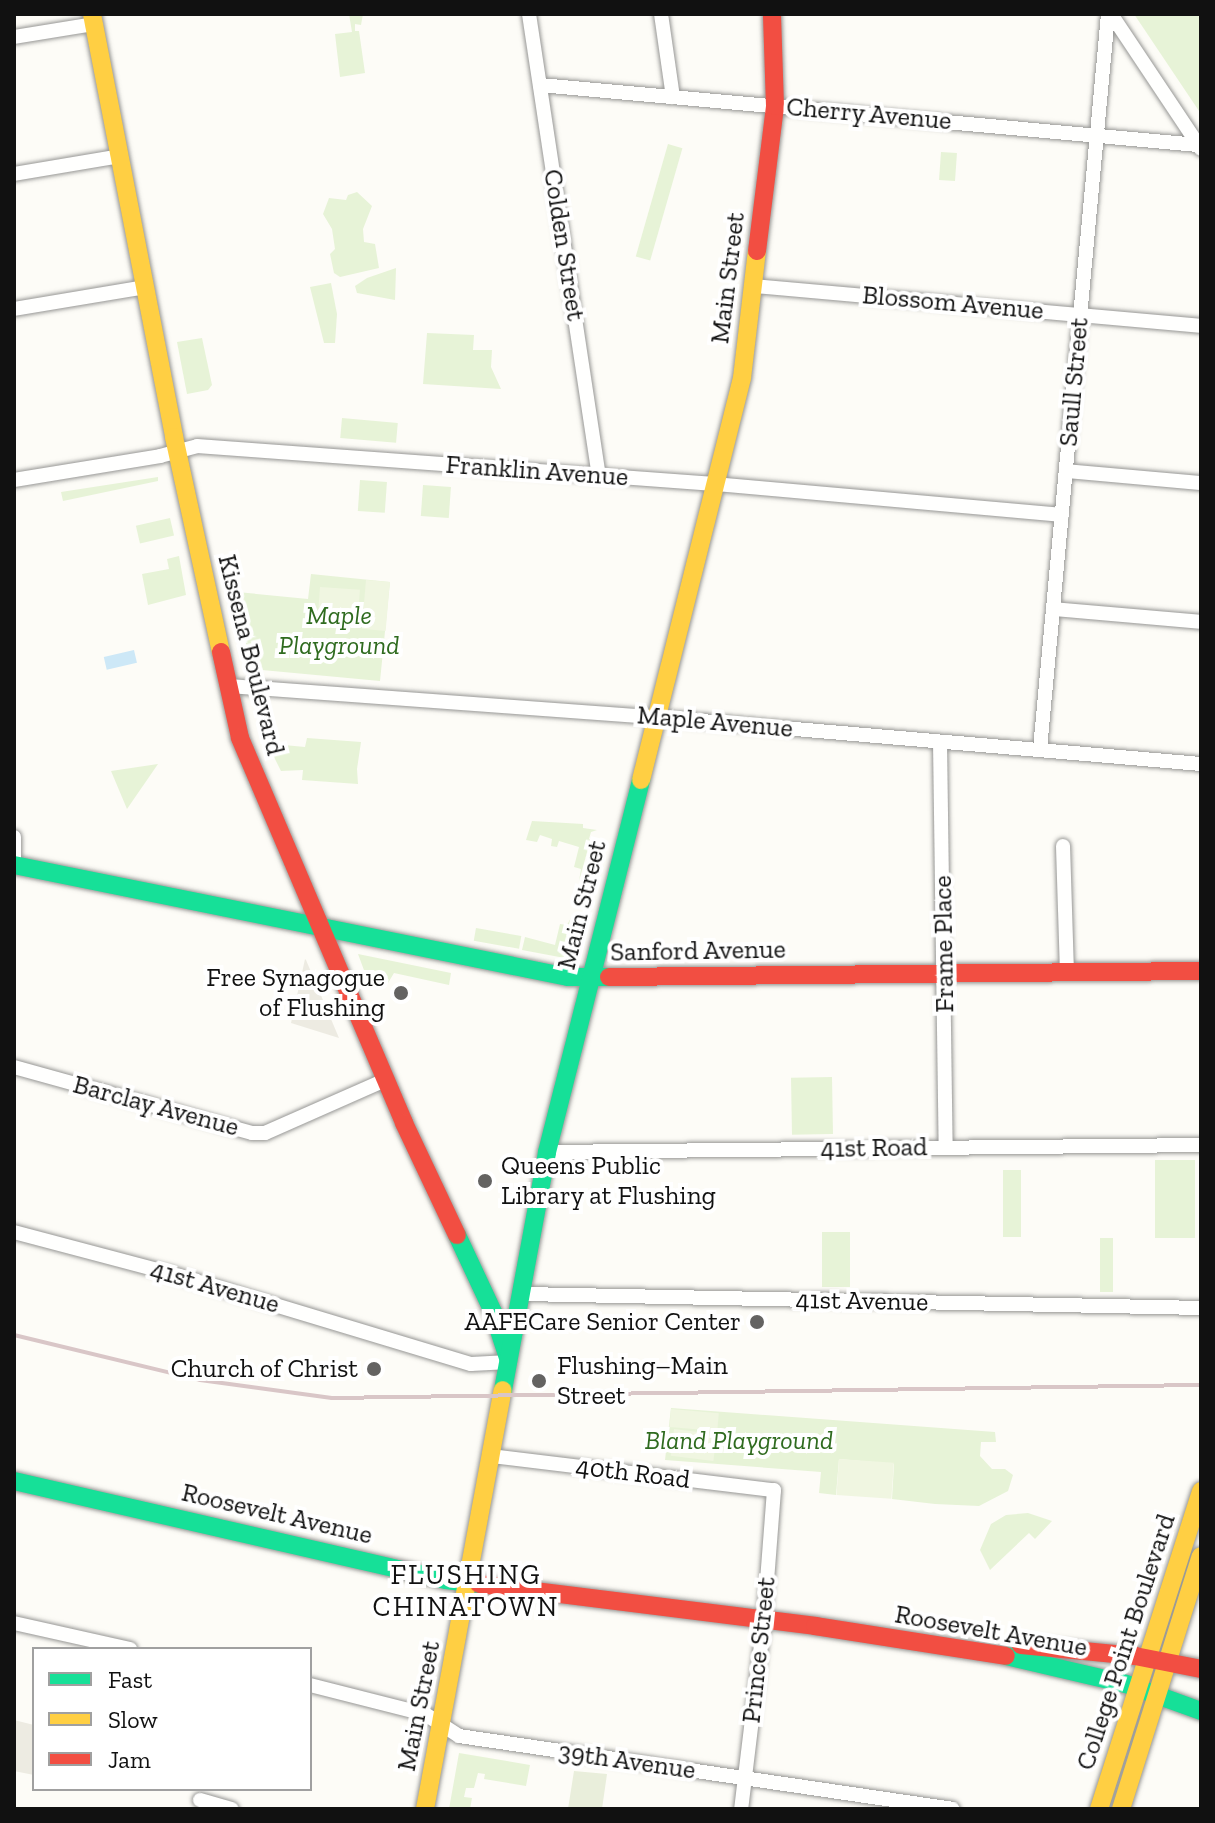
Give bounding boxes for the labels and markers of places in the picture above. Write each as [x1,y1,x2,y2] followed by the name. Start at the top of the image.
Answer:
[206,962,385,1024] place label: Free Synagogue of Flushing
[392,984,410,1002] marker: Free Synagogue of Flushing
[501,1150,716,1212] place label: Queens Public Library at Flushing
[476,1172,494,1190] marker: Queens Public Library at Flushing
[464,1306,741,1338] place label: AAFECare Senior Center
[748,1313,766,1331] marker: AAFECare Senior Center
[557,1350,728,1412] place label: Flushing–Main Street
[171,1353,358,1385] place label: Church of Christ
[365,1360,383,1378] marker: Church of Christ
[528,1370,550,1392] marker: Flushing–Main Street

